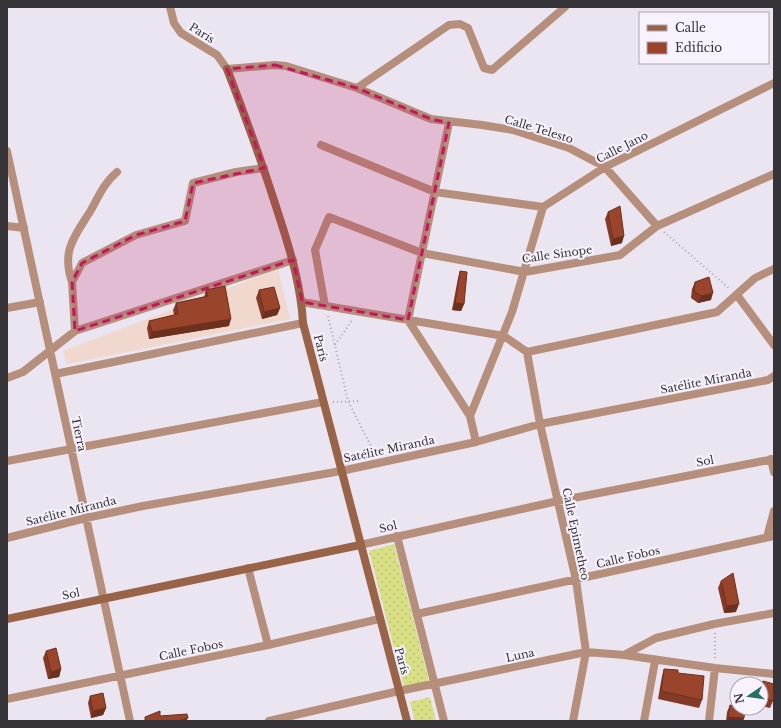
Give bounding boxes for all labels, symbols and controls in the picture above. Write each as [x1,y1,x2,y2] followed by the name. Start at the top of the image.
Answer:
[639,12,769,64] legend
[187,20,217,46] street label: París
[675,20,706,35] text: Calle
[675,40,722,55] text: Edificio
[503,112,575,146] street label: Calle Telesto
[594,128,650,166] street label: Calle Jano
[521,242,593,266] street label: Calle Sinope
[311,333,331,363] street label: París
[659,365,754,397] street label: Satélite Miranda
[68,415,90,454] street label: Tierra
[342,432,437,465] street label: Satélite Miranda
[695,452,716,470] street label: Sol
[559,487,593,581] street label: Calle Epimetheo
[24,493,119,529] street label: Satélite Miranda
[378,518,399,536] street label: Sol
[595,543,661,571] street label: Calle Fobos
[61,585,82,603] street label: Sol
[158,636,224,664] street label: Calle Fobos
[504,645,537,665] street label: Luna
[392,646,412,676] street label: París
[729,676,769,716] north arrow
[731,691,747,705] text: N

